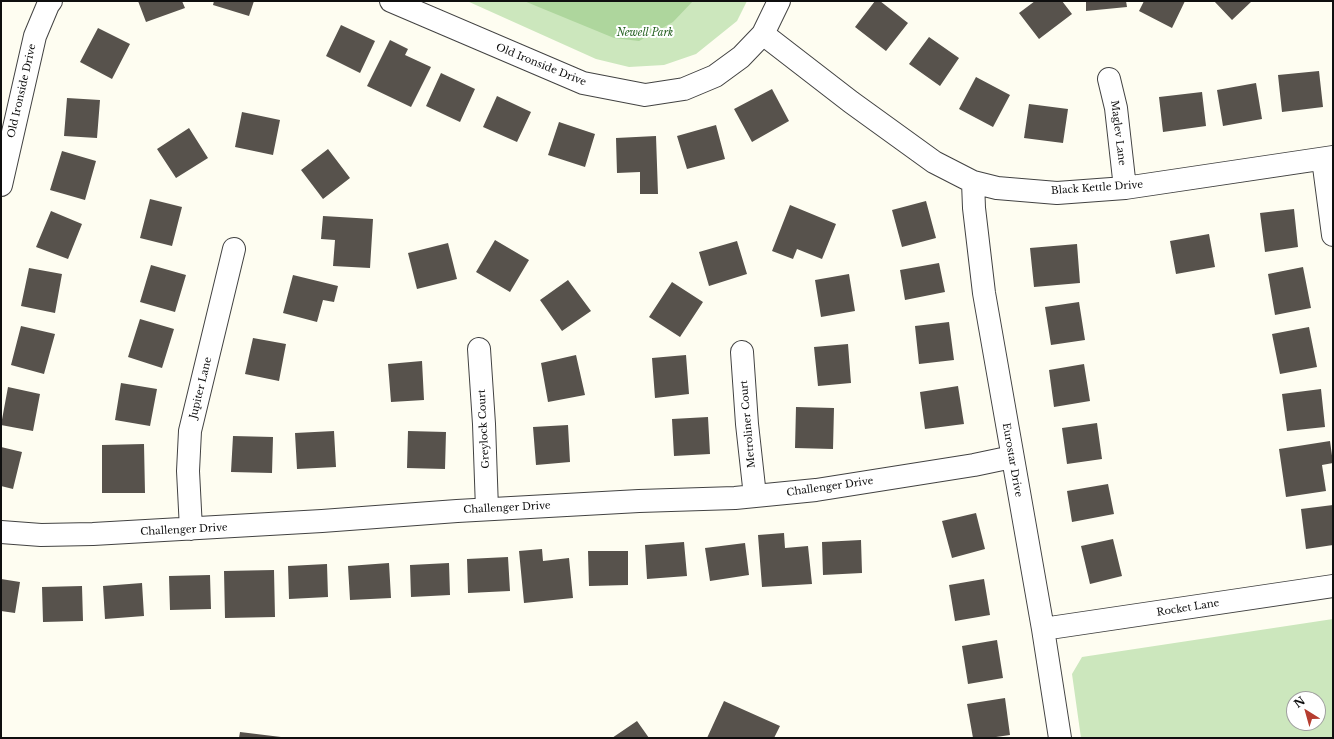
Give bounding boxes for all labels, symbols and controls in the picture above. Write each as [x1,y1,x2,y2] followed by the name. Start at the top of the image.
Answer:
[617,27,673,39] park label: Newell Park
[494,41,588,89] street label: Old Ironside Drive
[5,43,39,139] street label: Old Ironside Drive
[1108,100,1128,166] street label: Maglev Lane
[1051,179,1143,197] street label: Black Kettle Drive
[188,356,214,420] street label: Jupiter Lane
[738,380,758,468] street label: Metroliner Court
[476,389,492,469] street label: Greylock Court
[1000,422,1024,498] street label: Eurostar Drive
[786,475,874,499] street label: Challenger Drive
[463,500,551,516] street label: Challenger Drive
[140,522,228,538] street label: Challenger Drive
[1156,597,1220,619] street label: Rocket Lane
[1286,691,1326,731] north arrow
[1291,694,1308,711] text: N

